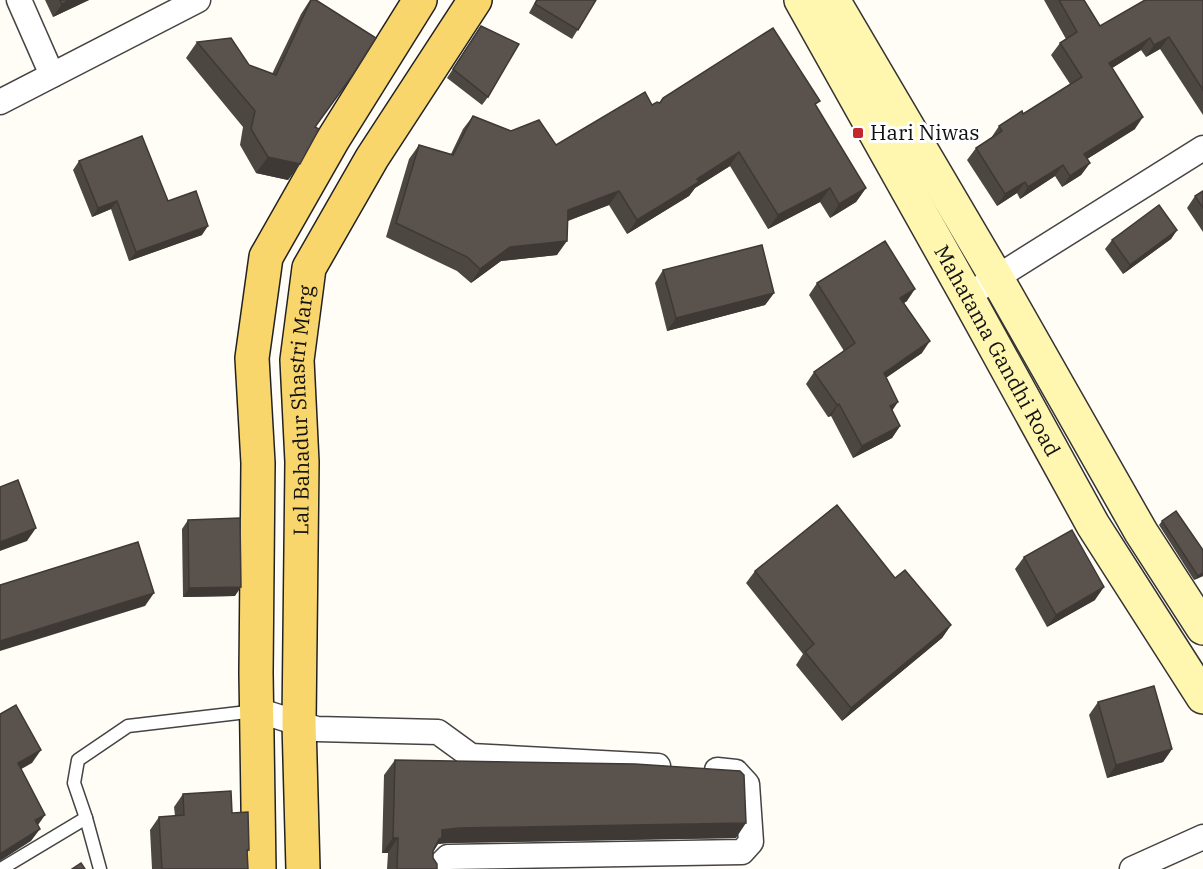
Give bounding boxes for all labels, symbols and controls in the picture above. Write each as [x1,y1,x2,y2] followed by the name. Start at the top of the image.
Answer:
[870,118,980,146] place label: Hari Niwas
[851,126,865,140] marker: Hari Niwas
[928,240,1068,461] street label: Mahatama Gandhi Road
[282,283,320,536] street label: Lal Bahadur Shastri Marg

